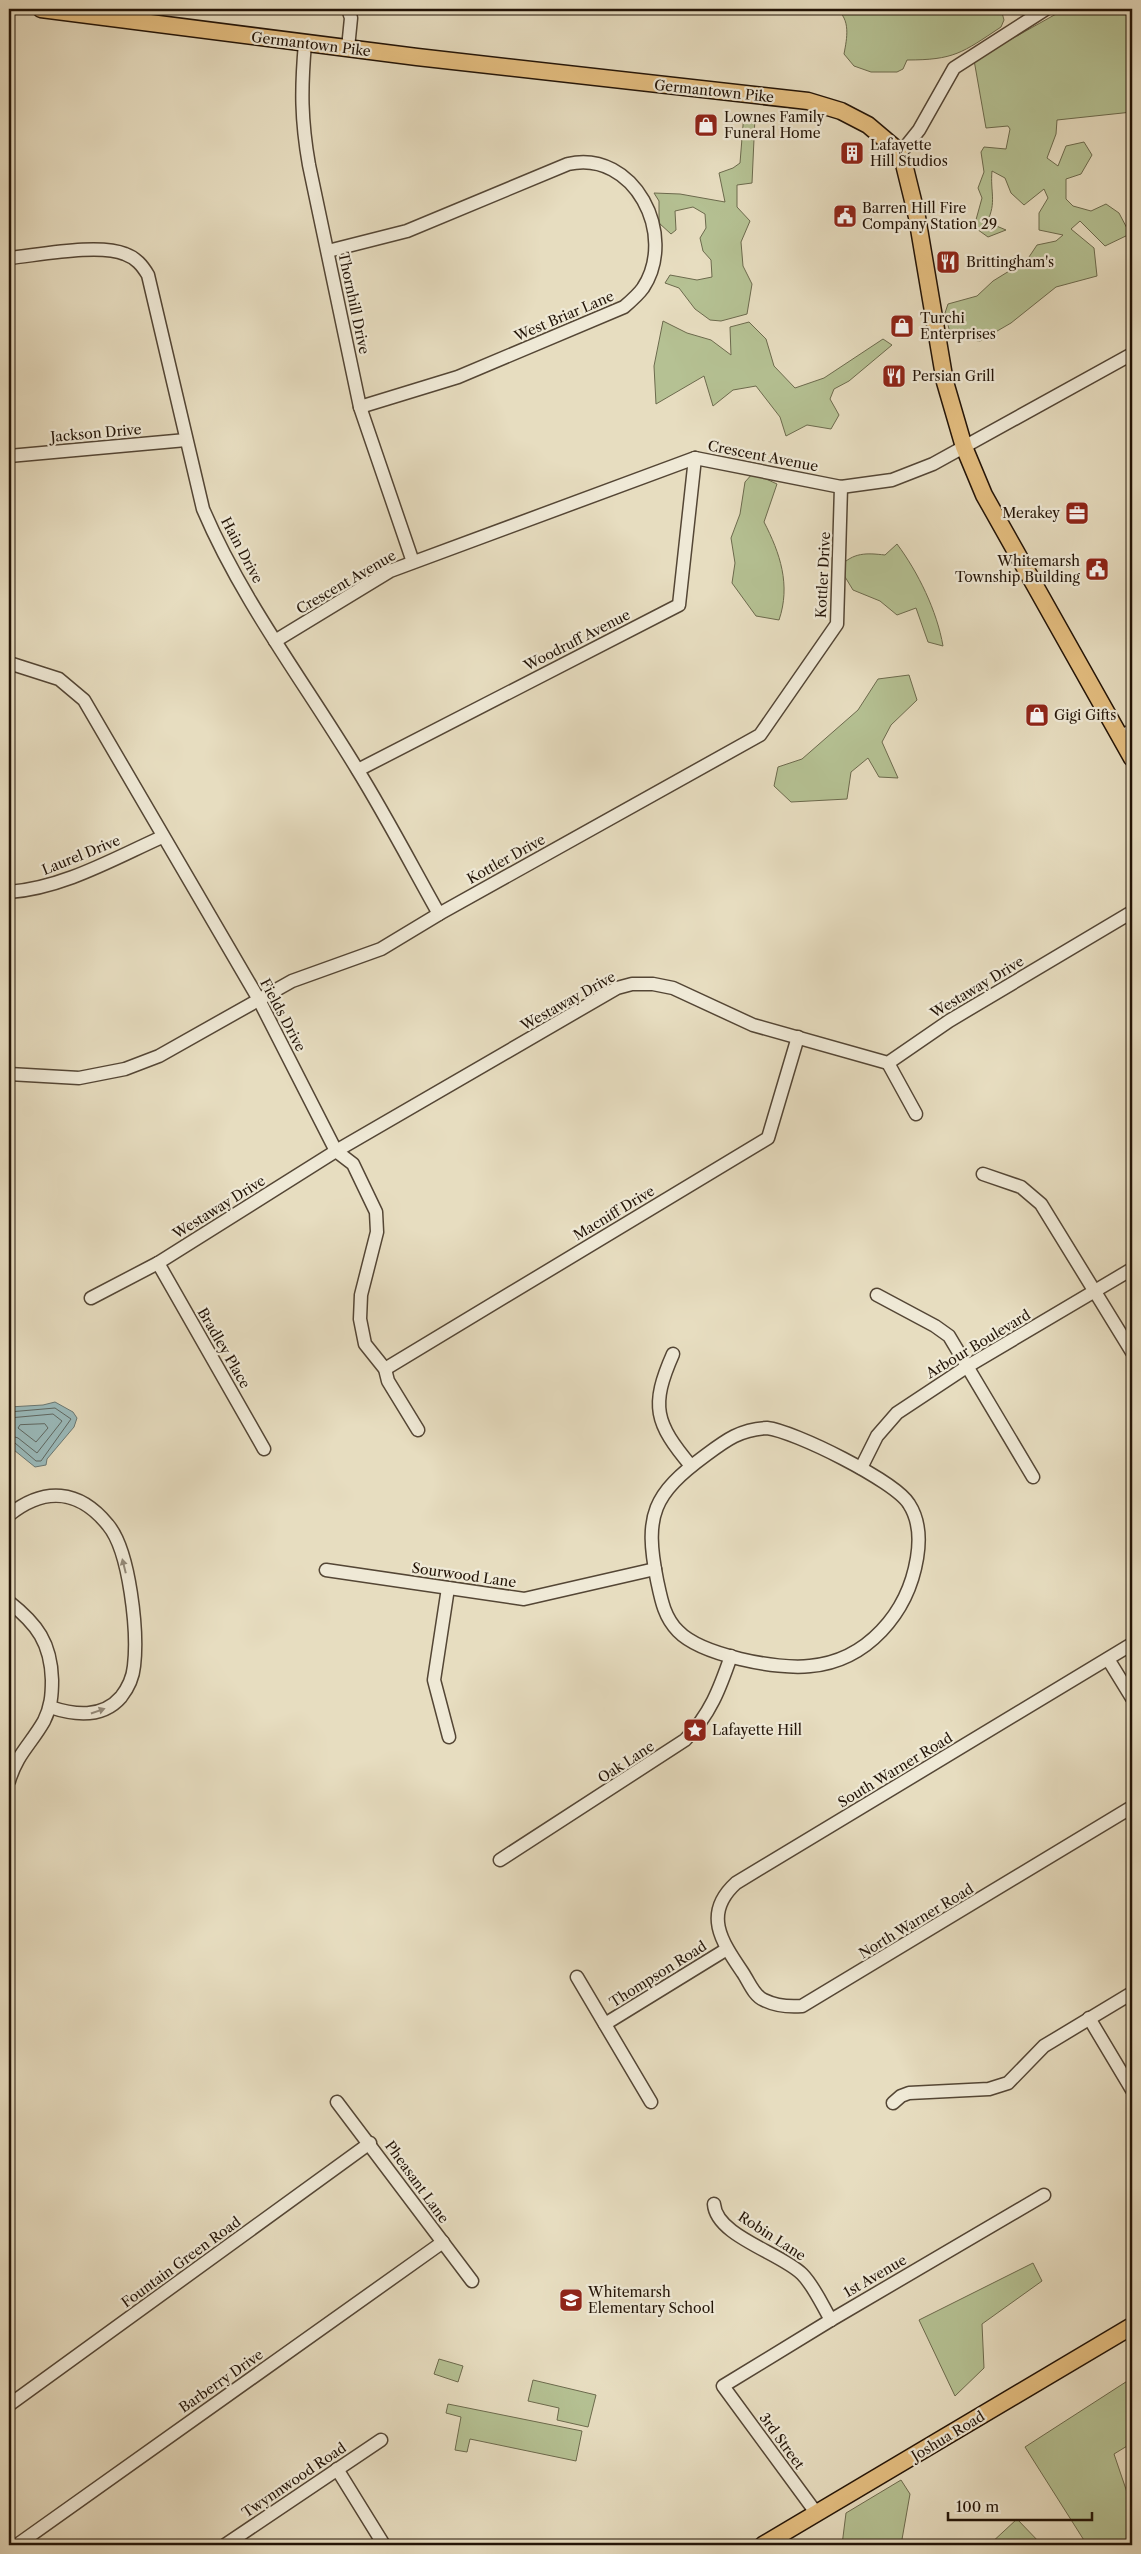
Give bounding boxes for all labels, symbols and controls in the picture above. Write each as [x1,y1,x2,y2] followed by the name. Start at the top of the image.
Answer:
[250,28,372,60] street label: Germantown Pike
[653,76,775,106] street label: Germantown Pike
[724,108,825,142] place label: Lownes Family Funeral Home
[693,112,719,138] shop icon: Lownes Family Funeral Home
[870,136,948,170] place label: Lafayette Hill Studios
[839,140,865,166] building icon: Lafayette Hill Studios
[862,199,997,233] place label: Barren Hill Fire Company Station 29
[832,203,858,229] public building icon: Barren Hill Fire Company Station 29
[935,249,961,275] restaurant icon: Brittingham's
[334,250,374,356] street label: Thornhill Drive
[966,253,1054,271] place label: Brittingham's
[511,287,617,345] street label: West Briar Lane
[920,309,996,343] place label: Turchi Enterprises
[889,313,915,339] shop icon: Turchi Enterprises
[881,363,907,389] restaurant icon: Persian Grill
[912,367,995,385] place label: Persian Grill
[48,420,142,446] street label: Jackson Drive
[706,436,820,476] street label: Crescent Avenue
[1064,500,1090,526] office icon: Merakey
[1002,504,1060,522] place label: Merakey
[217,514,267,586] street label: Hain Drive
[812,531,834,619] street label: Kottler Drive
[293,546,399,618] street label: Crescent Avenue
[955,552,1081,586] place label: Whitemarsh Township Building
[1084,556,1110,582] public building icon: Whitemarsh Township Building
[520,605,633,675] street label: Woodruff Avenue
[1024,702,1050,728] shop icon: Gigi Gifts
[1054,706,1116,724] place label: Gigi Gifts
[464,830,548,888] street label: Kottler Drive
[39,831,123,879] street label: Laurel Drive
[926,952,1027,1022] street label: Westaway Drive
[517,967,619,1035] street label: Westaway Drive
[256,975,310,1055] street label: Fields Drive
[169,1171,269,1243] street label: Westaway Drive
[570,1182,658,1244] street label: Macniff Drive
[194,1304,254,1392] street label: Bradley Place
[922,1305,1034,1383] street label: Arbour Boulevard
[120,1559,128,1574] one-way arrow
[411,1559,518,1591] street label: Sourwood Lane
[90,1707,105,1714] one-way arrow
[682,1717,708,1743] place icon: Lafayette Hill
[712,1721,802,1739] place label: Lafayette Hill
[834,1728,956,1811] street label: South Warner Road
[594,1737,658,1787] street label: Oak Lane
[855,1879,977,1962] street label: North Warner Road
[606,1937,710,2011] street label: Thompson Road
[381,2137,453,2227] street label: Pheasant Lane
[735,2207,809,2265] street label: Robin Lane
[118,2212,245,2311] street label: Fountain Green Road
[840,2251,910,2301] street label: 1st Avenue
[587,2283,714,2317] place label: Whitemarsh Elementary School
[558,2287,584,2313] school or university icon: Whitemarsh Elementary School
[175,2345,267,2417] street label: Barberry Drive
[906,2407,988,2466] street label: Joshua Road
[756,2409,809,2473] street label: 3rd Street
[238,2438,350,2522] street label: Twynnwood Road
[948,2489,1092,2521] scale bar
[956,2497,999,2516] text: 100 m

